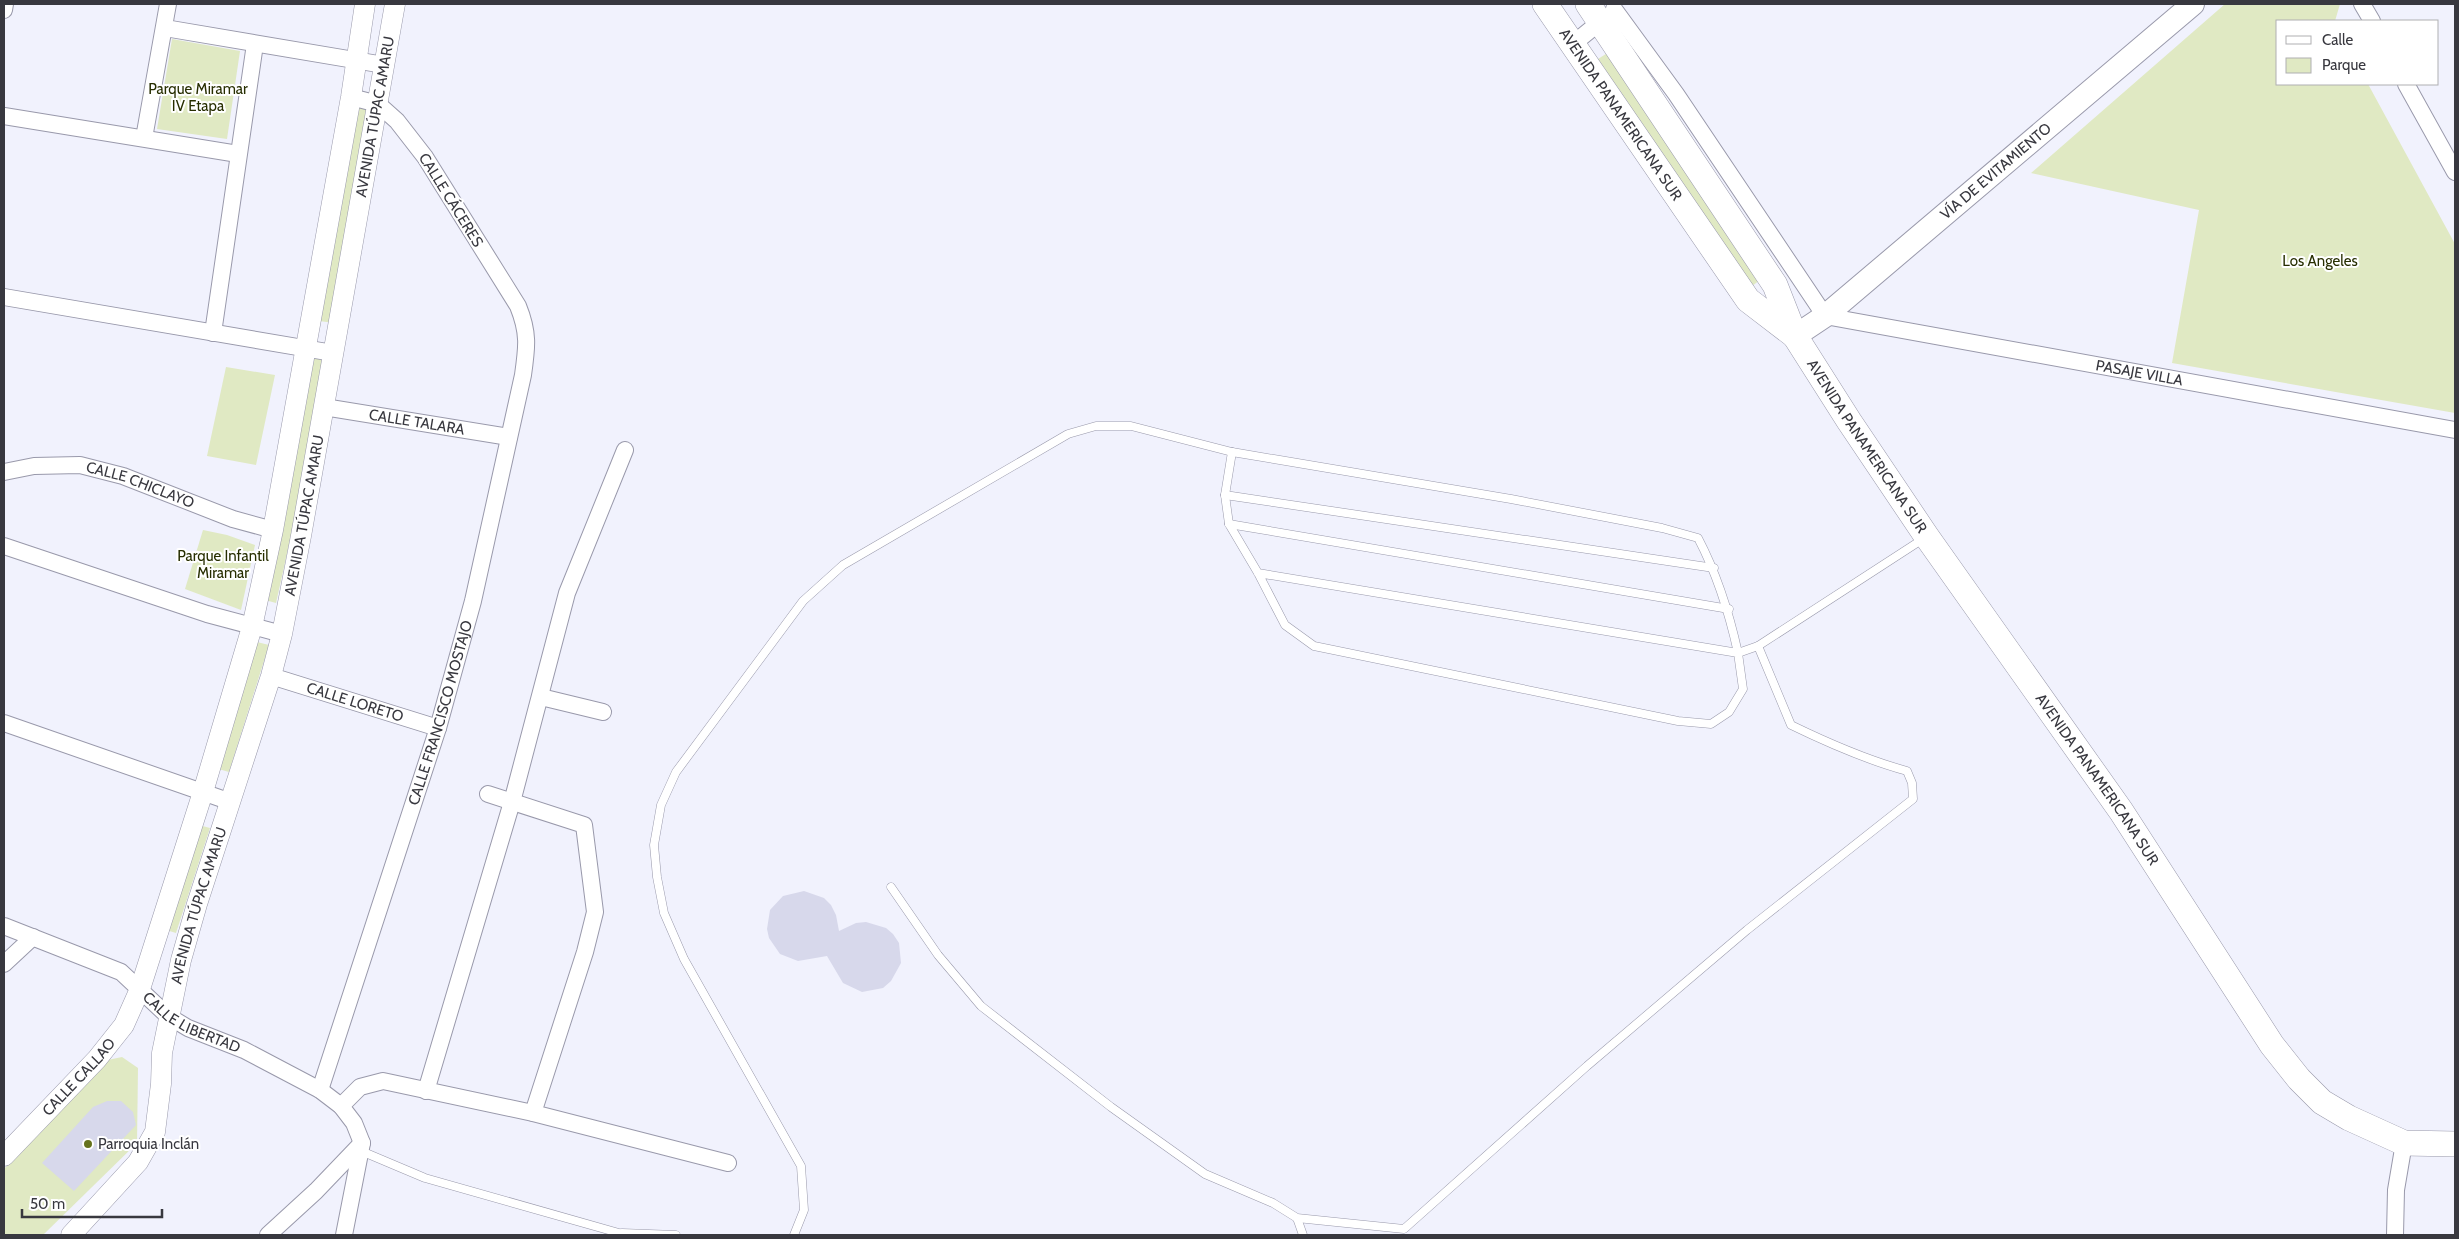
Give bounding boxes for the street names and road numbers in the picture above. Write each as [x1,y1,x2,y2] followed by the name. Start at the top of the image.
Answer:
[1556,25,1686,204] street label: AVENIDA PANAMERICANA SUR
[352,35,398,198] street label: AVENIDA TÚPAC AMARU
[1937,119,2055,223] street label: VÍA DE EVITAMIENTO
[415,149,488,250] street label: CALLE CÁCERES
[1803,356,1931,537] street label: AVENIDA PANAMERICANA SUR
[2094,356,2185,390] street label: PASAJE VILLA
[368,405,467,439] street label: CALLE TALARA
[281,434,328,597] street label: AVENIDA TÚPAC AMARU
[84,458,197,512] street label: CALLE CHICLAYO
[404,618,476,808] street label: CALLE FRANCISCO MOSTAJO
[304,679,406,726] street label: CALLE LORETO
[2032,690,2163,869] street label: AVENIDA PANAMERICANA SUR
[167,825,230,986] street label: AVENIDA TÚPAC AMARU
[139,988,243,1057] street label: CALLE LIBERTAD
[39,1034,119,1119] street label: CALLE CALLAO

